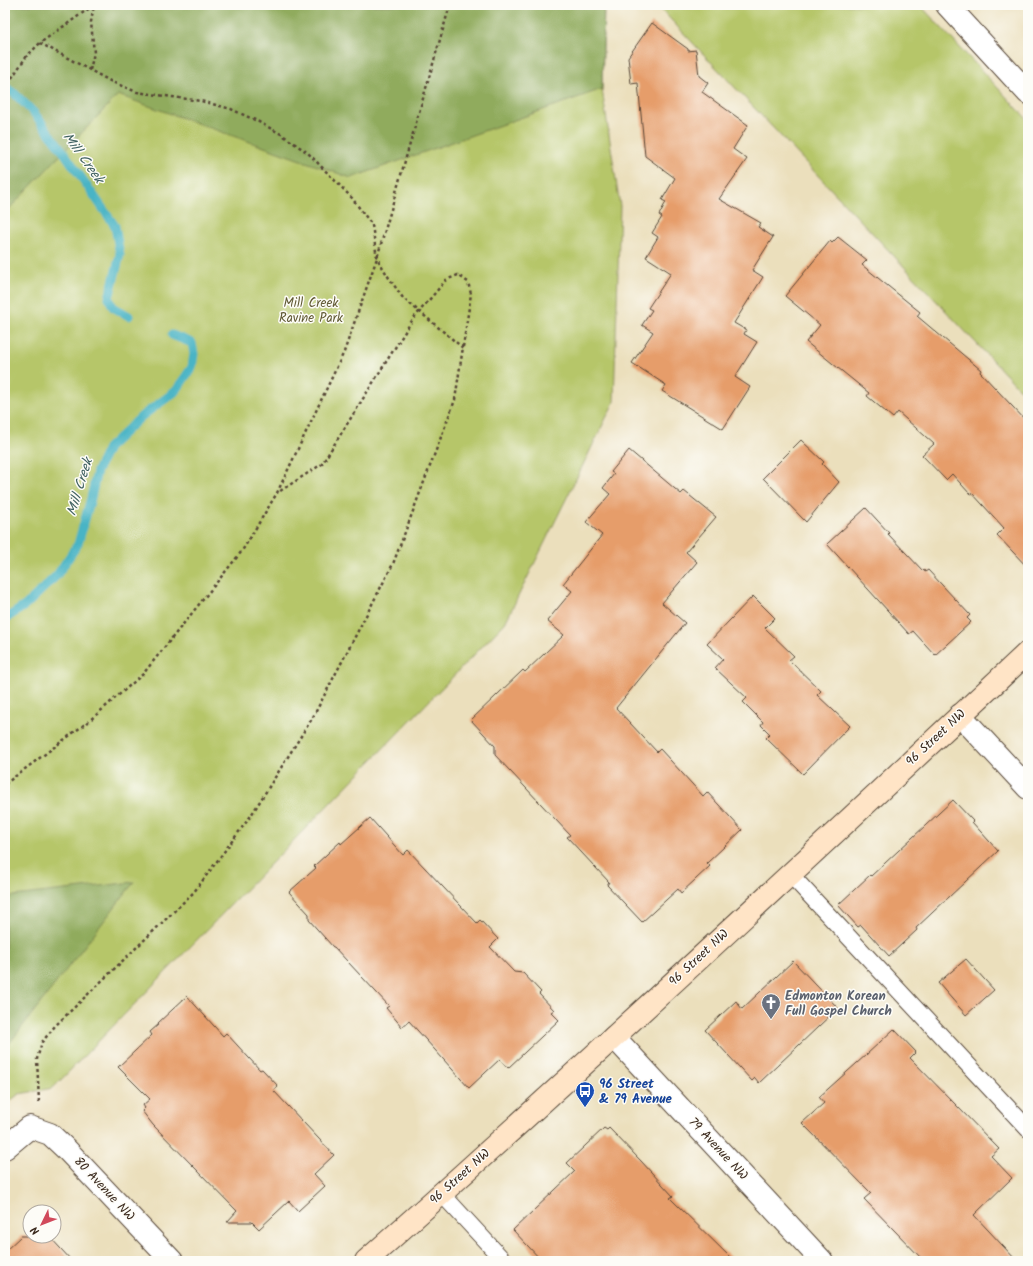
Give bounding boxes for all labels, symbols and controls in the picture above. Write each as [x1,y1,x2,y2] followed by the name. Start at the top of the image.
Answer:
[57,128,111,190] water label: Mill Creek
[279,293,344,329] park label: Mill Creek Ravine Park
[61,453,100,518] water label: Mill Creek
[901,704,971,772] street label: 96 Street NW
[664,924,734,992] street label: 96 Street NW
[785,986,892,1022] place label: Edmonton Korean Full Gospel Church
[760,992,782,1020] church icon: Edmonton Korean Full Gospel Church
[599,1074,672,1110] place label: 96 Street & 79 Avenue
[574,1080,596,1108] bus stop icon: 96 Street & 79 Avenue
[683,1113,753,1185] street label: 79 Avenue NW
[425,1144,495,1210] street label: 96 Street NW
[68,1152,140,1226] street label: 80 Avenue NW
[22,1204,62,1244] north arrow
[26,1221,44,1239] text: N

